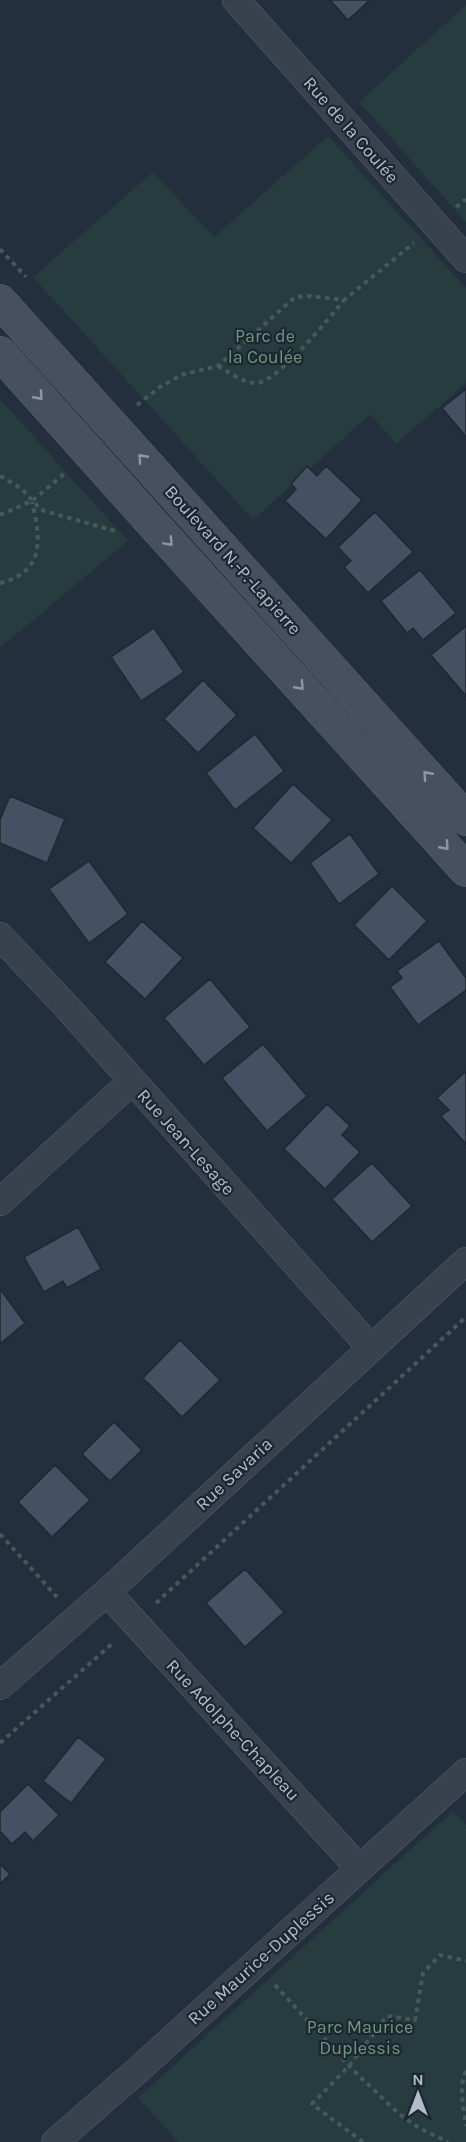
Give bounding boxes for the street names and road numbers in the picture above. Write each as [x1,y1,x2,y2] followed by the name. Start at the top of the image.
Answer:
[299,72,403,188] street label: Rue de la Coulée
[160,481,306,639] street label: Boulevard N.-P.-Lapierre
[133,1084,239,1200] street label: Rue Jean-Lesage
[191,1433,277,1515] street label: Rue Savaria
[162,1655,304,1805] street label: Rue Adolphe-Chapleau
[183,1886,339,2030] street label: Rue Maurice-Duplessis

